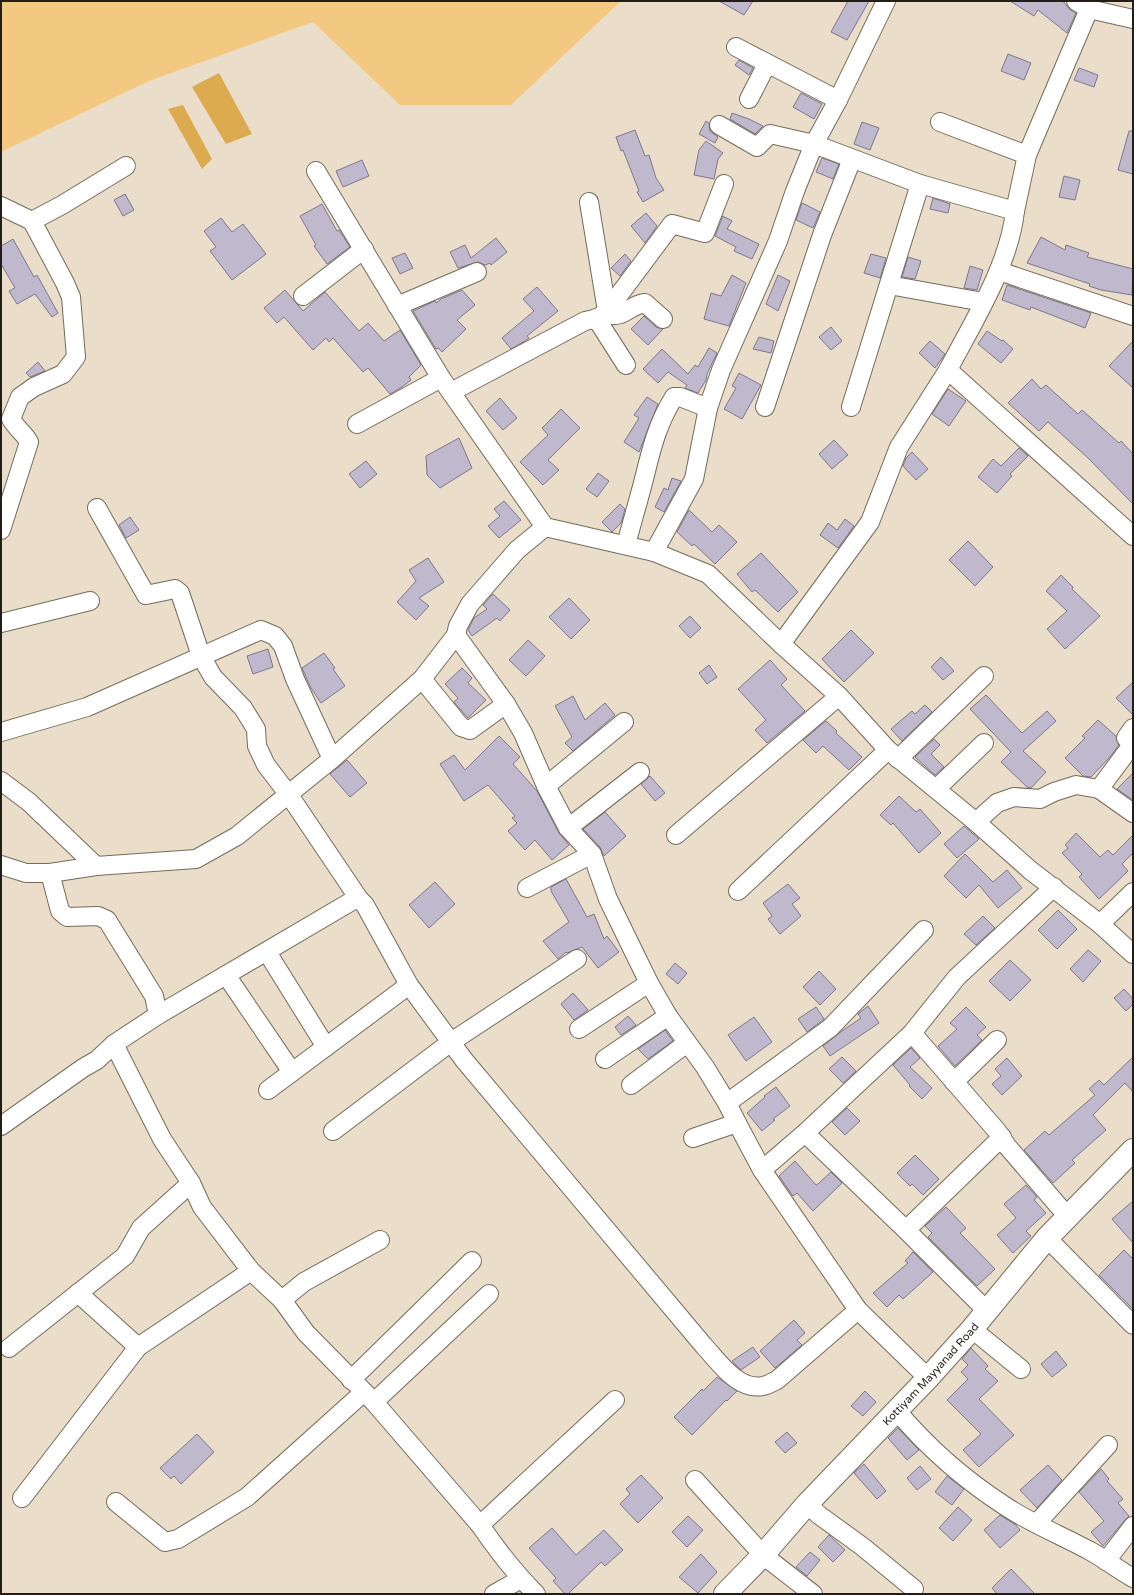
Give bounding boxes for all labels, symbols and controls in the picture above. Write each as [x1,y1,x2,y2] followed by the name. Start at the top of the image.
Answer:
[880,1320,981,1428] street label: Kottiyam Mayyanad Road

